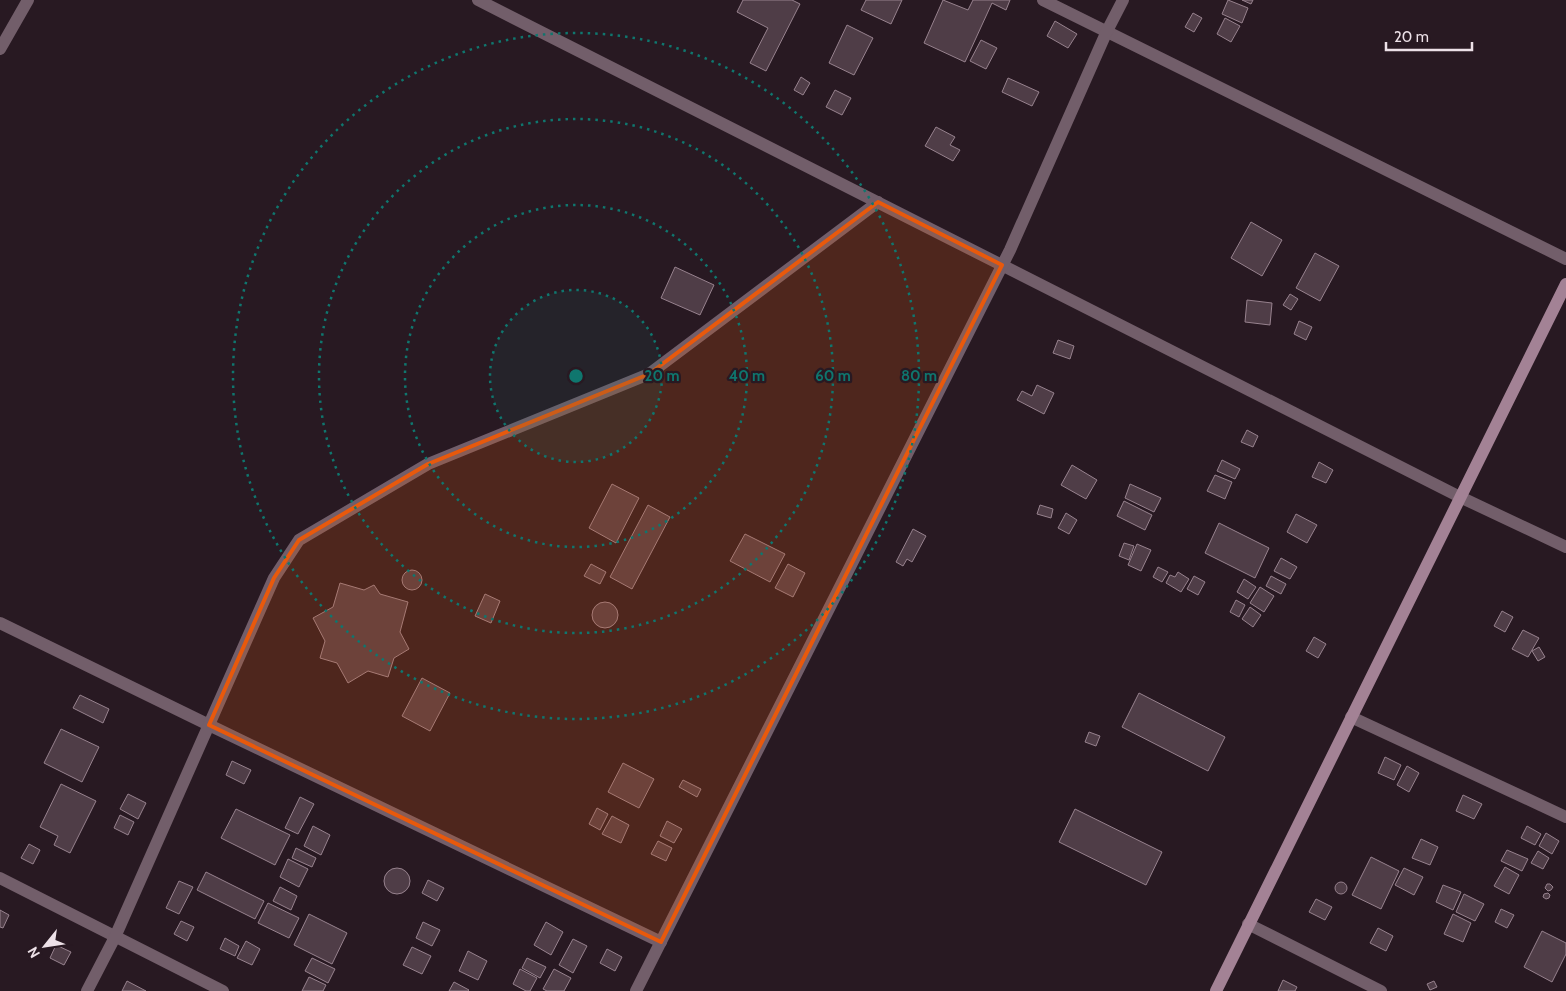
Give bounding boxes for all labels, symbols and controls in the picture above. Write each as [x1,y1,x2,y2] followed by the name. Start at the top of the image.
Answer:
[1386,20,1472,52] scale bar
[1394,28,1429,46] text: 20 m
[567,367,585,385] centre of rings
[645,367,679,385] text: 20 m
[729,367,765,385] text: 40 m
[815,367,851,385] text: 60 m
[901,367,937,385] text: 80 m
[20,921,70,971] north arrow
[23,944,44,961] text: N

